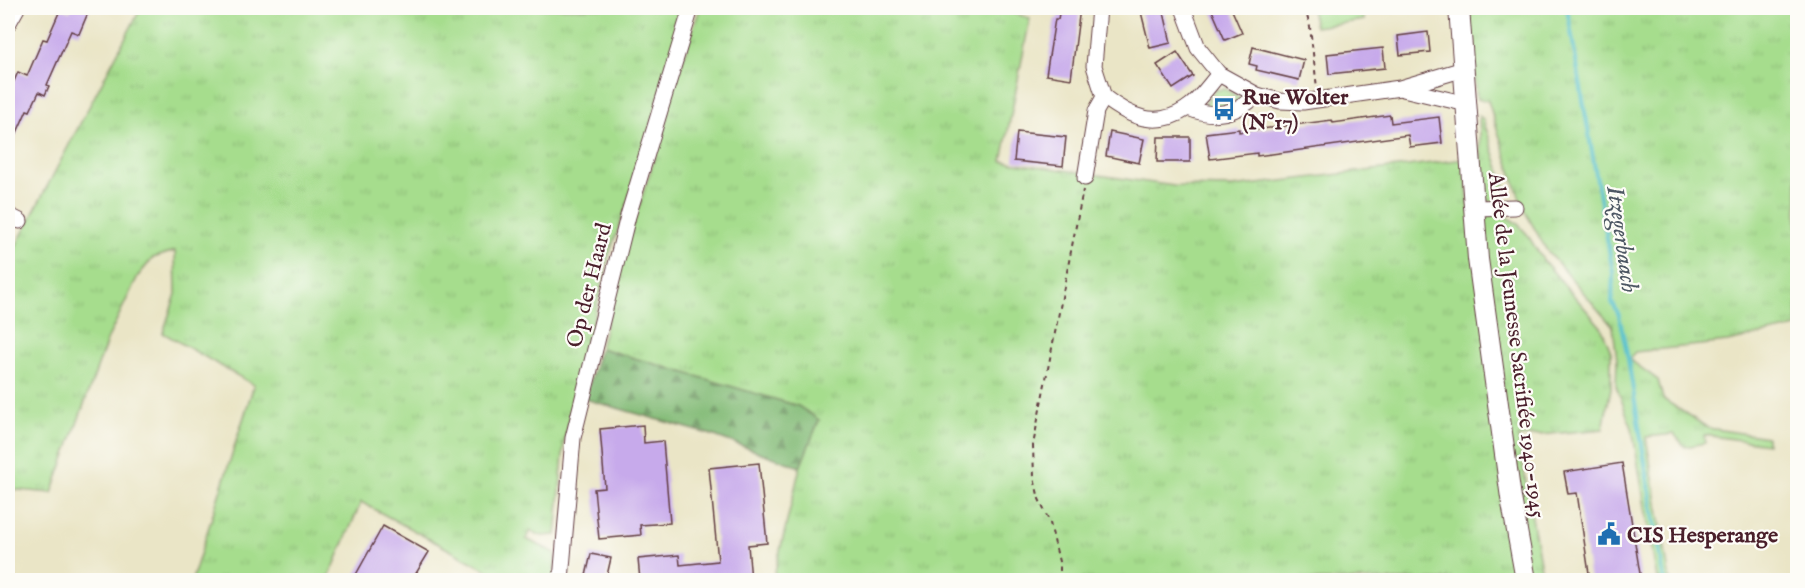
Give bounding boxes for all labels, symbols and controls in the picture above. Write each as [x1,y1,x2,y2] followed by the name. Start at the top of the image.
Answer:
[1242,84,1349,137] place label: Rue Wolter (N°17)
[1211,96,1237,122] bus stop icon: Rue Wolter (N°17)
[1481,169,1551,520] street label: Allée de la Jeunesse Sacrifiée 1940-1945
[1599,183,1644,294] water label: Itzegerbaach
[561,220,619,351] street label: Op der Haard
[1596,521,1622,547] public building icon: CIS Hesperange
[1627,522,1778,550] place label: CIS Hesperange

